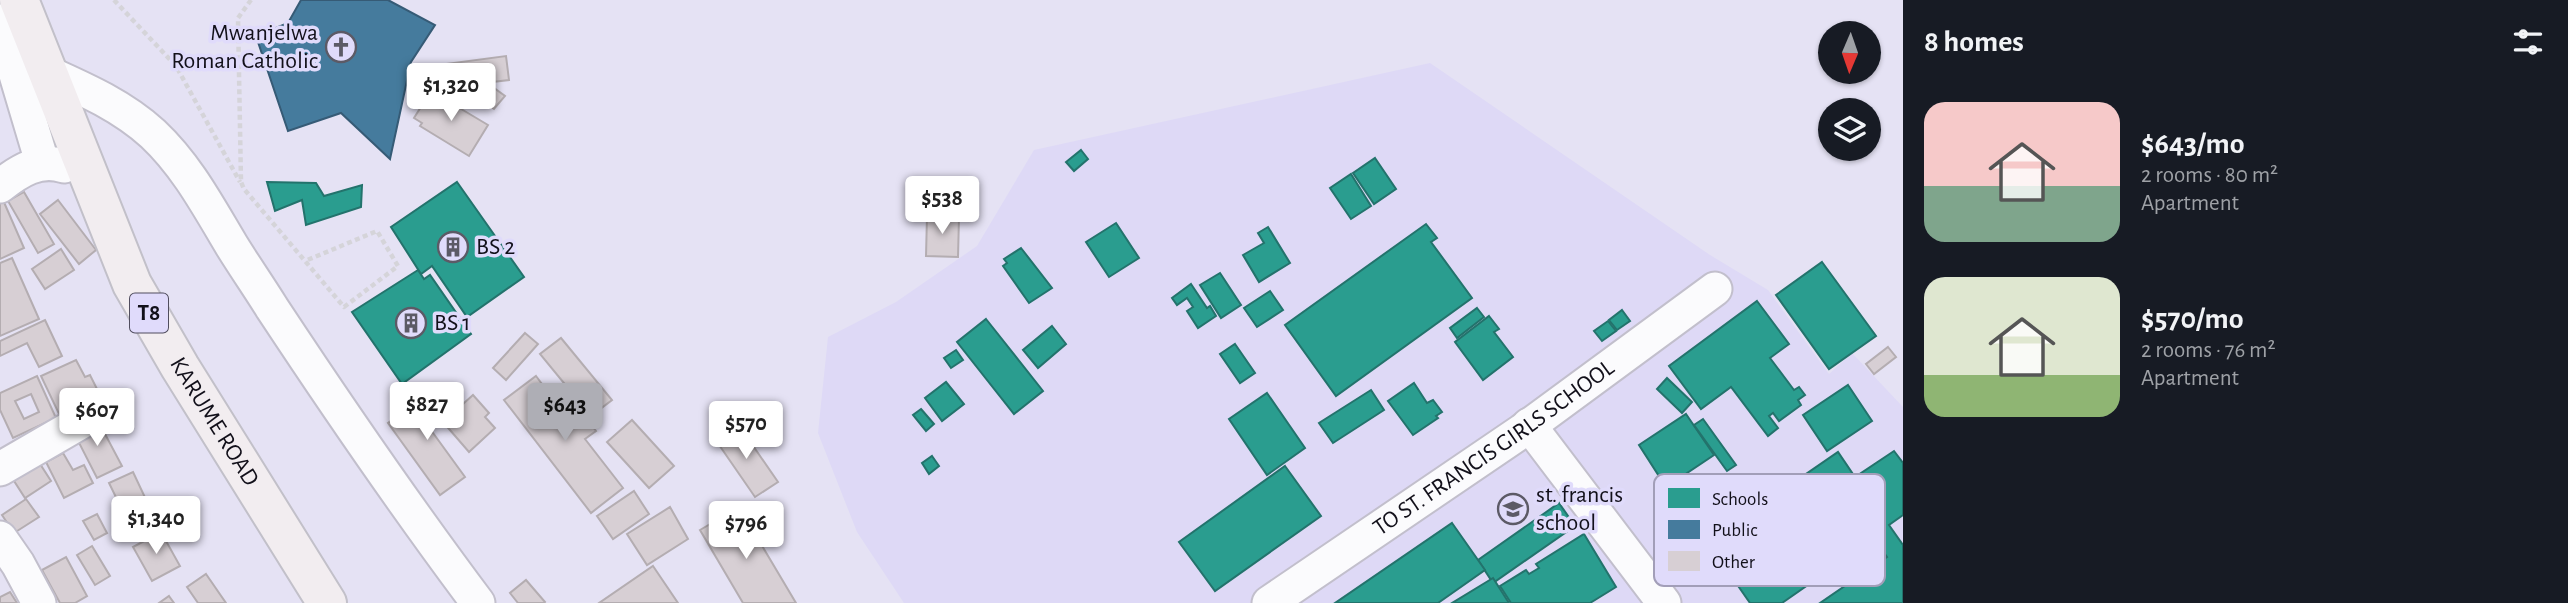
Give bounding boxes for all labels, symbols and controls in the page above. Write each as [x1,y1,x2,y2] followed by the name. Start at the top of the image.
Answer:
[171,21,318,73] place label: Mwanjelwa Roman Catholic
[1818,21,1881,84] north arrow
[1818,21,1881,161] map controls
[2509,23,2547,61] icon: filters
[1924,27,2024,57] text: 8 homes
[324,30,358,64] church icon: Mwanjelwa Roman Catholic
[394,64,508,123] pin: $1,320
[423,74,479,97] text: $1,320
[1818,98,1881,161] button: layers
[2141,129,2245,159] text: $643/mo
[1980,130,2064,214] icon: home
[2141,164,2278,187] text: 2 rooms · 80 m²
[901,176,983,236] pin: $538
[921,187,963,210] text: $538
[2141,192,2239,215] text: Apartment
[436,230,470,264] building icon: BS 2
[476,235,515,259] place label: BS 2
[130,294,168,332] road number: T8
[2141,304,2244,334] text: $570/mo
[1980,305,2064,389] icon: home
[394,306,428,340] building icon: BS 1
[434,311,470,335] place label: BS 1
[2141,339,2275,362] text: 2 rooms · 76 m²
[165,353,263,490] street label: KARUME ROAD
[1369,356,1619,540] street label: TO ST. FRANCIS GIRLS SCHOOL
[2141,367,2239,390] text: Apartment
[386,382,468,442] pin: $827
[524,384,606,443] pin: $643
[56,388,138,448] pin: $607
[406,393,448,416] text: $827
[544,394,586,417] text: $643
[75,399,119,422] text: $607
[705,402,787,461] pin: $570
[725,412,767,435] text: $570
[1654,474,1885,586] legend
[1536,483,1623,535] place label: st. francis school
[1712,490,1768,509] text: Schools
[1496,492,1530,526] school or university icon: st. francis school
[99,496,213,556] pin: $1,340
[705,502,787,561] pin: $796
[127,507,185,530] text: $1,340
[725,512,767,535] text: $796
[1712,521,1758,540] text: Public
[1712,553,1755,572] text: Other

